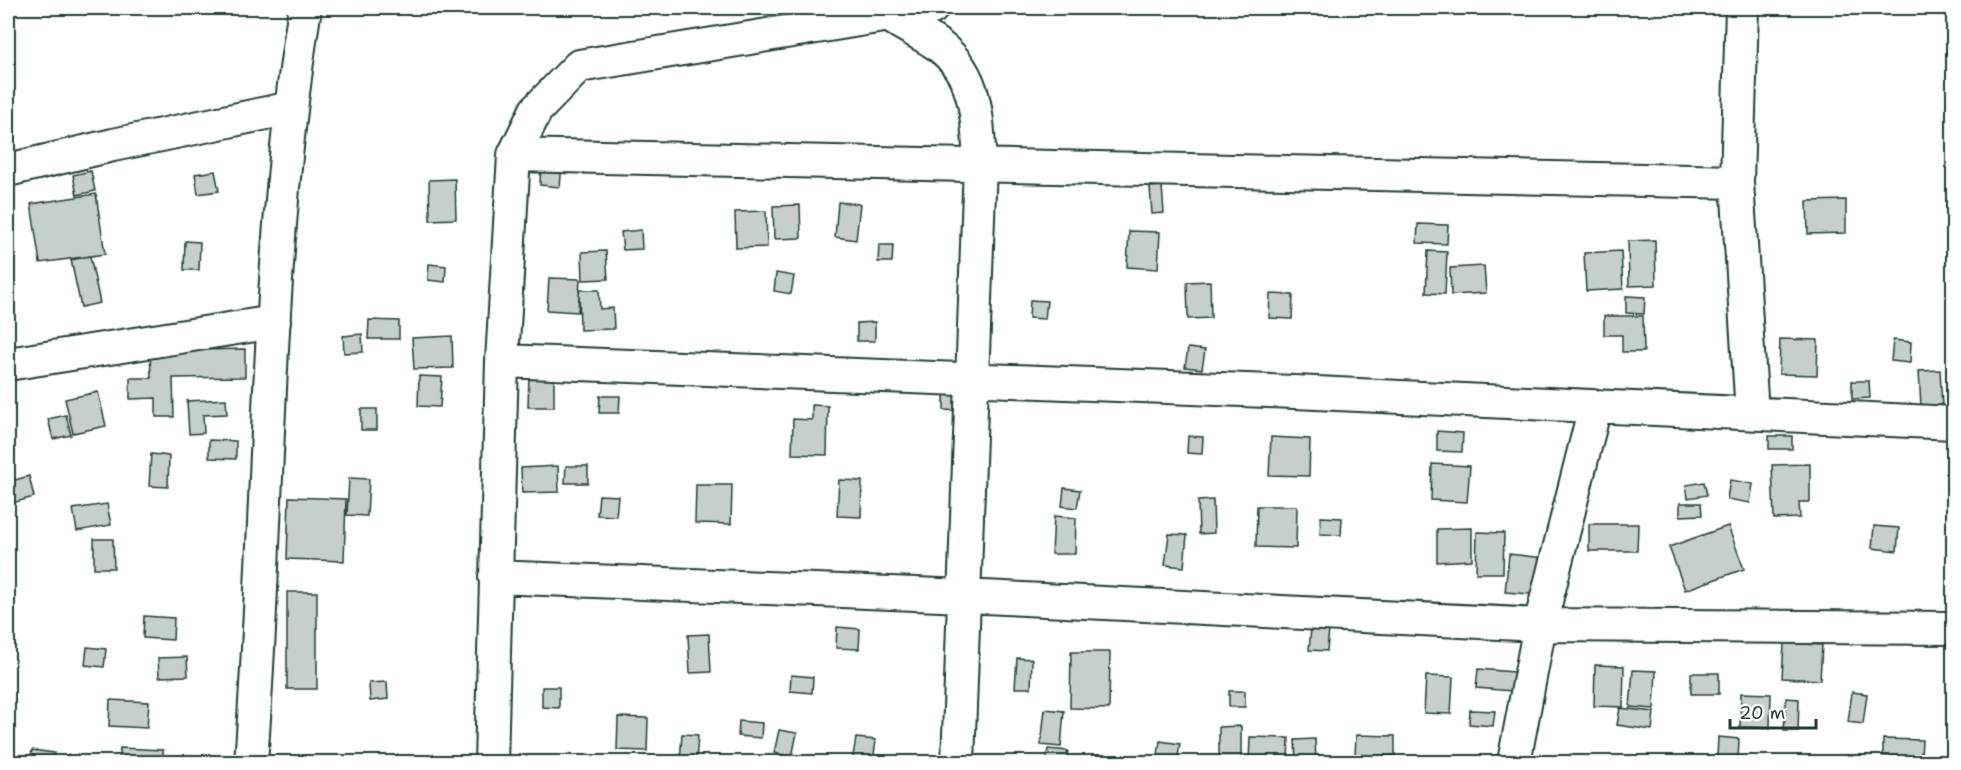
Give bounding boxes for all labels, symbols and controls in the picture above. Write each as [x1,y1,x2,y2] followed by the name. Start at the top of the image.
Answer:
[1730,692,1816,730] scale bar
[1739,701,1785,725] text: 20 m

